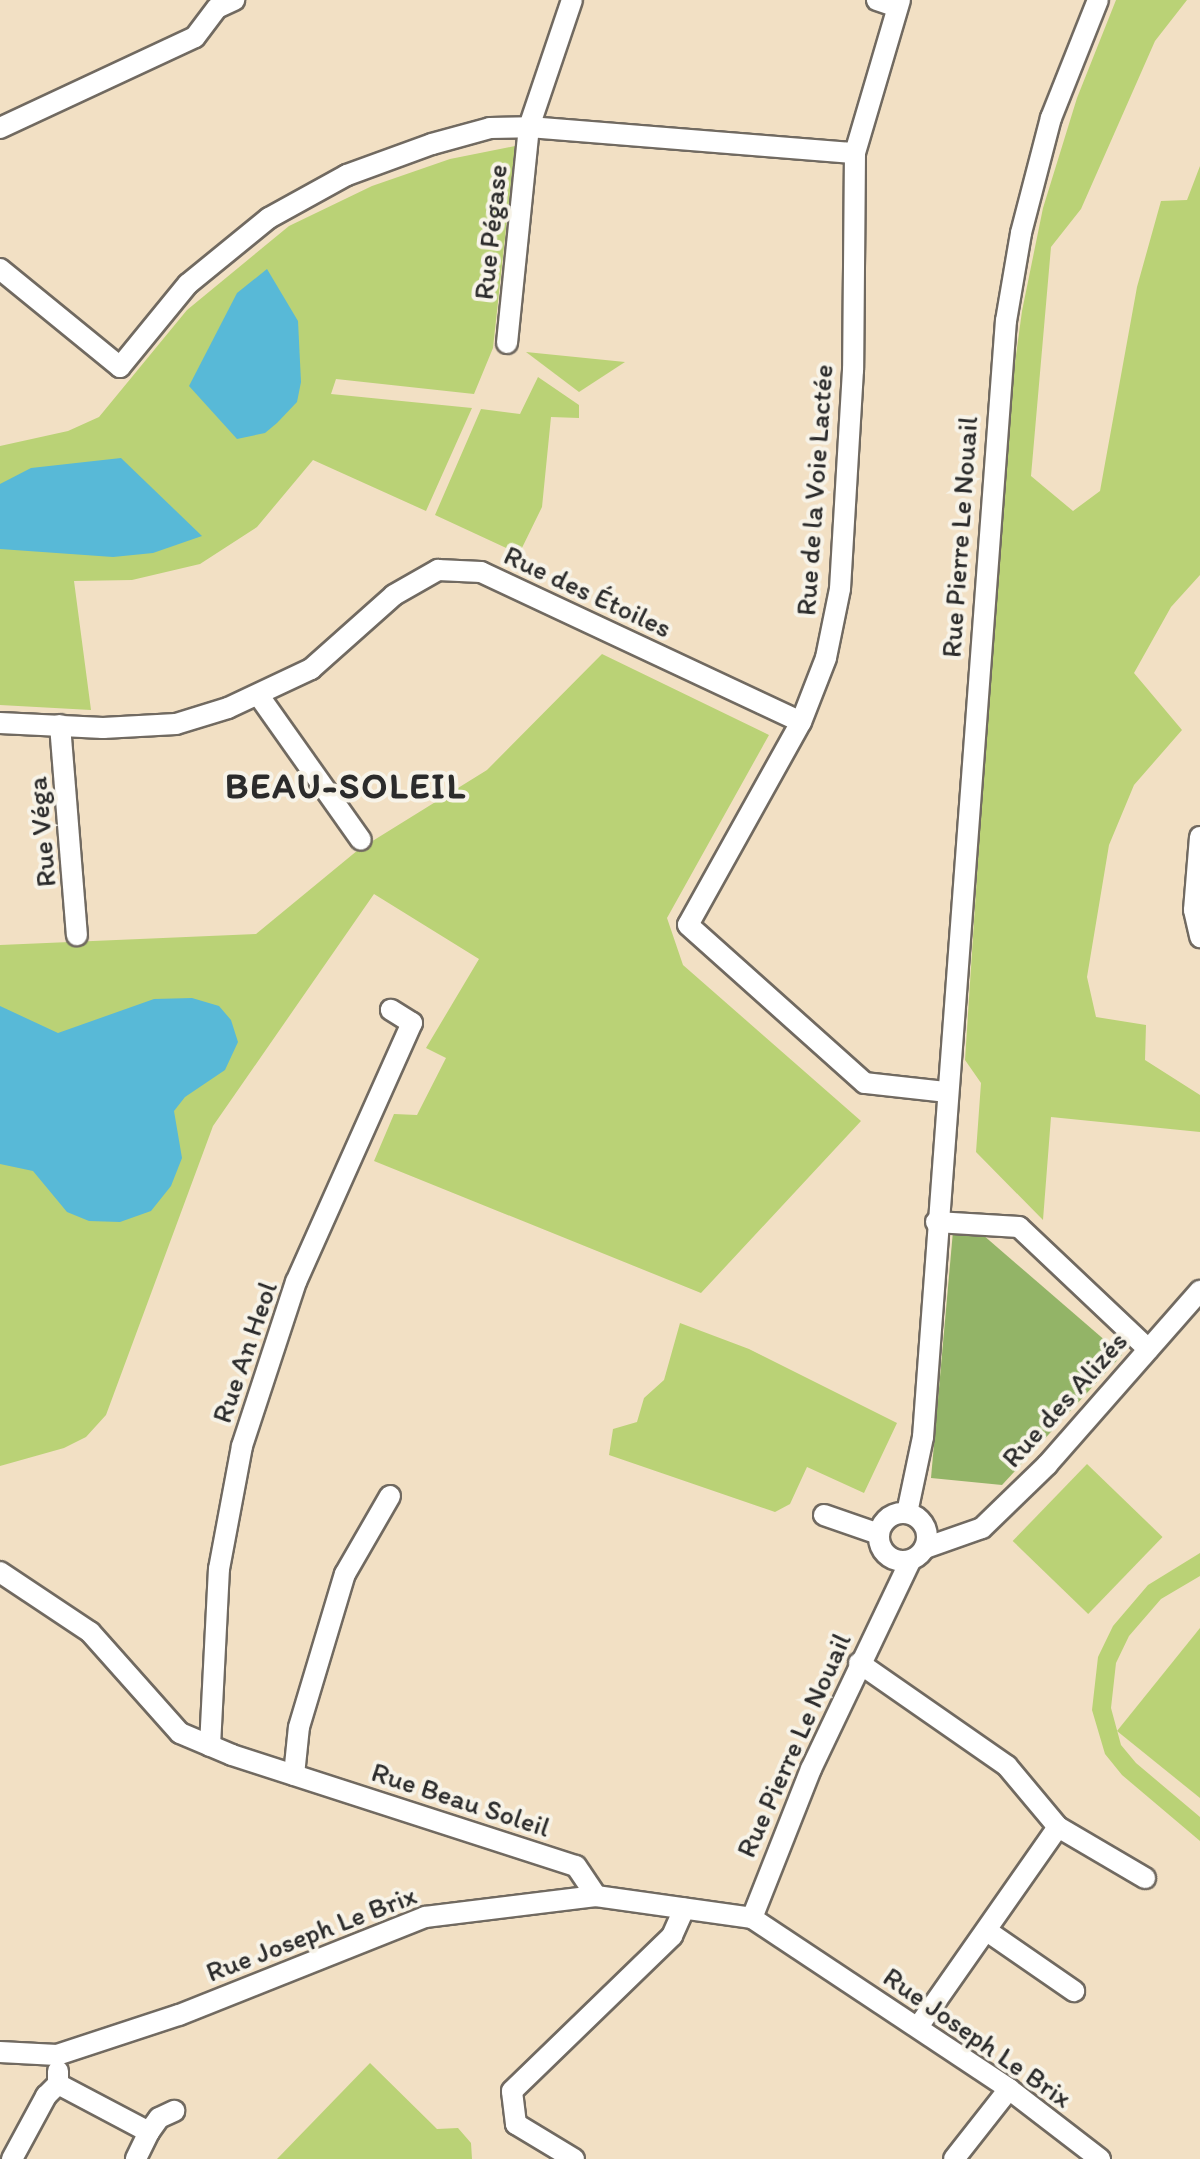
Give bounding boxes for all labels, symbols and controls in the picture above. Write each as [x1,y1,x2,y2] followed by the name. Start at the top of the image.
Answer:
[466,163,514,301] street label: Rue Pégase
[788,363,840,617] street label: Rue de la Voie Lactée
[934,415,984,659] street label: Rue Pierre Le Nouail
[499,538,677,644] street label: Rue des Étoiles
[225,764,467,808] district label: BEAU-SOLEIL
[19,776,63,888] street label: Rue Véga
[204,1277,284,1427] street label: Rue An Heol
[994,1324,1134,1474] street label: Rue des Alizés
[728,1628,858,1862] street label: Rue Pierre Le Nouail
[368,1754,554,1844] street label: Rue Beau Soleil
[201,1877,421,1989] street label: Rue Joseph Le Brix
[877,1959,1079,2115] street label: Rue Joseph Le Brix

